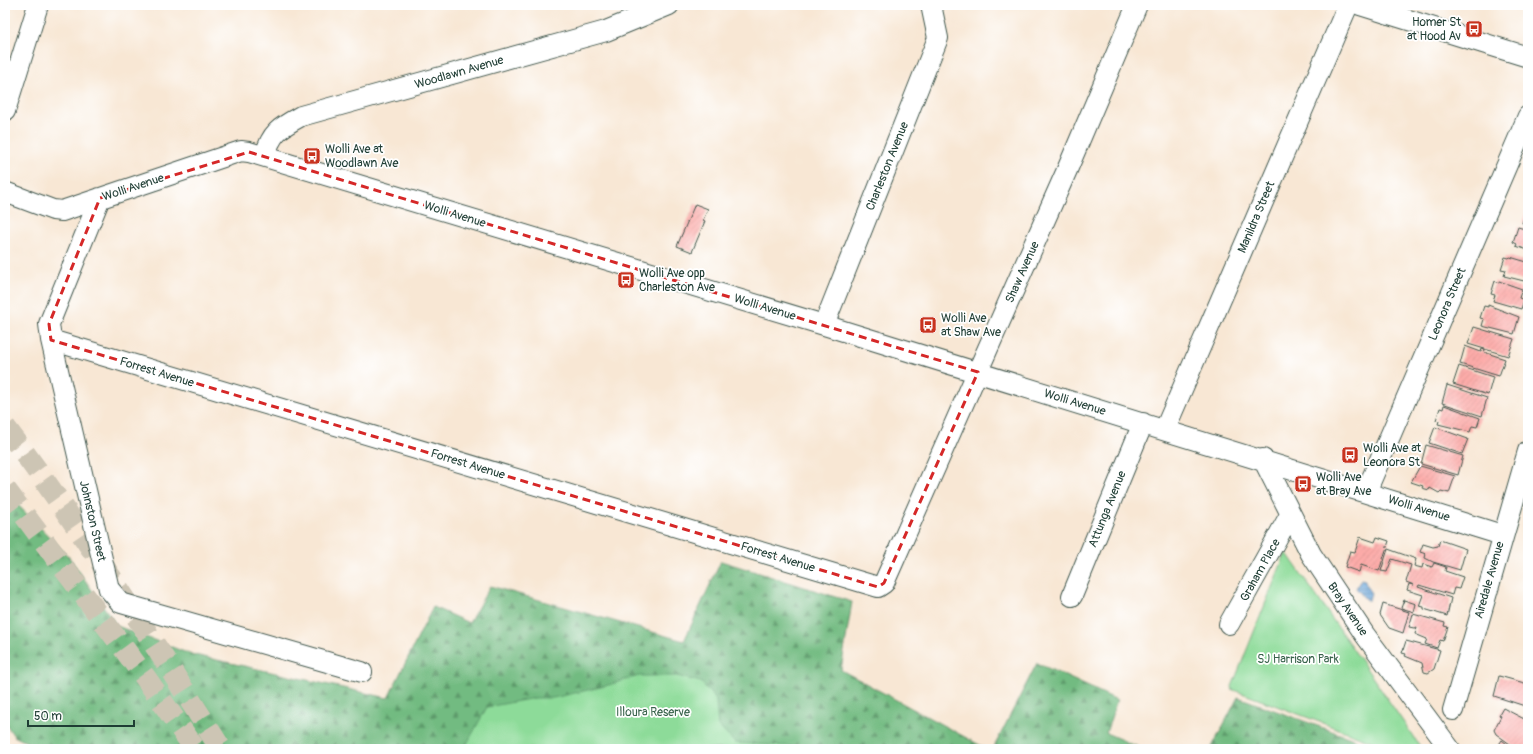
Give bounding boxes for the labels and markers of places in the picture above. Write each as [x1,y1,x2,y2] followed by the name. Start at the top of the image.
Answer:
[1407,15,1461,44] place label: Homer St at Hood Av
[1464,19,1484,39] bus stop icon: Homer St at Hood Av
[325,142,398,171] place label: Wolli Ave at Woodlawn Ave
[302,146,322,166] bus stop icon: Wolli Ave at Woodlawn Ave
[639,266,715,295] place label: Wolli Ave opp Charleston Ave
[616,270,636,290] bus stop icon: Wolli Ave opp Charleston Ave
[941,311,1001,340] place label: Wolli Ave at Shaw Ave
[918,315,938,335] bus stop icon: Wolli Ave at Shaw Ave
[1363,441,1421,470] place label: Wolli Ave at Leonora St
[1340,445,1360,465] bus stop icon: Wolli Ave at Leonora St
[1316,470,1372,499] place label: Wolli Ave at Bray Ave
[1293,474,1313,494] bus stop icon: Wolli Ave at Bray Ave

